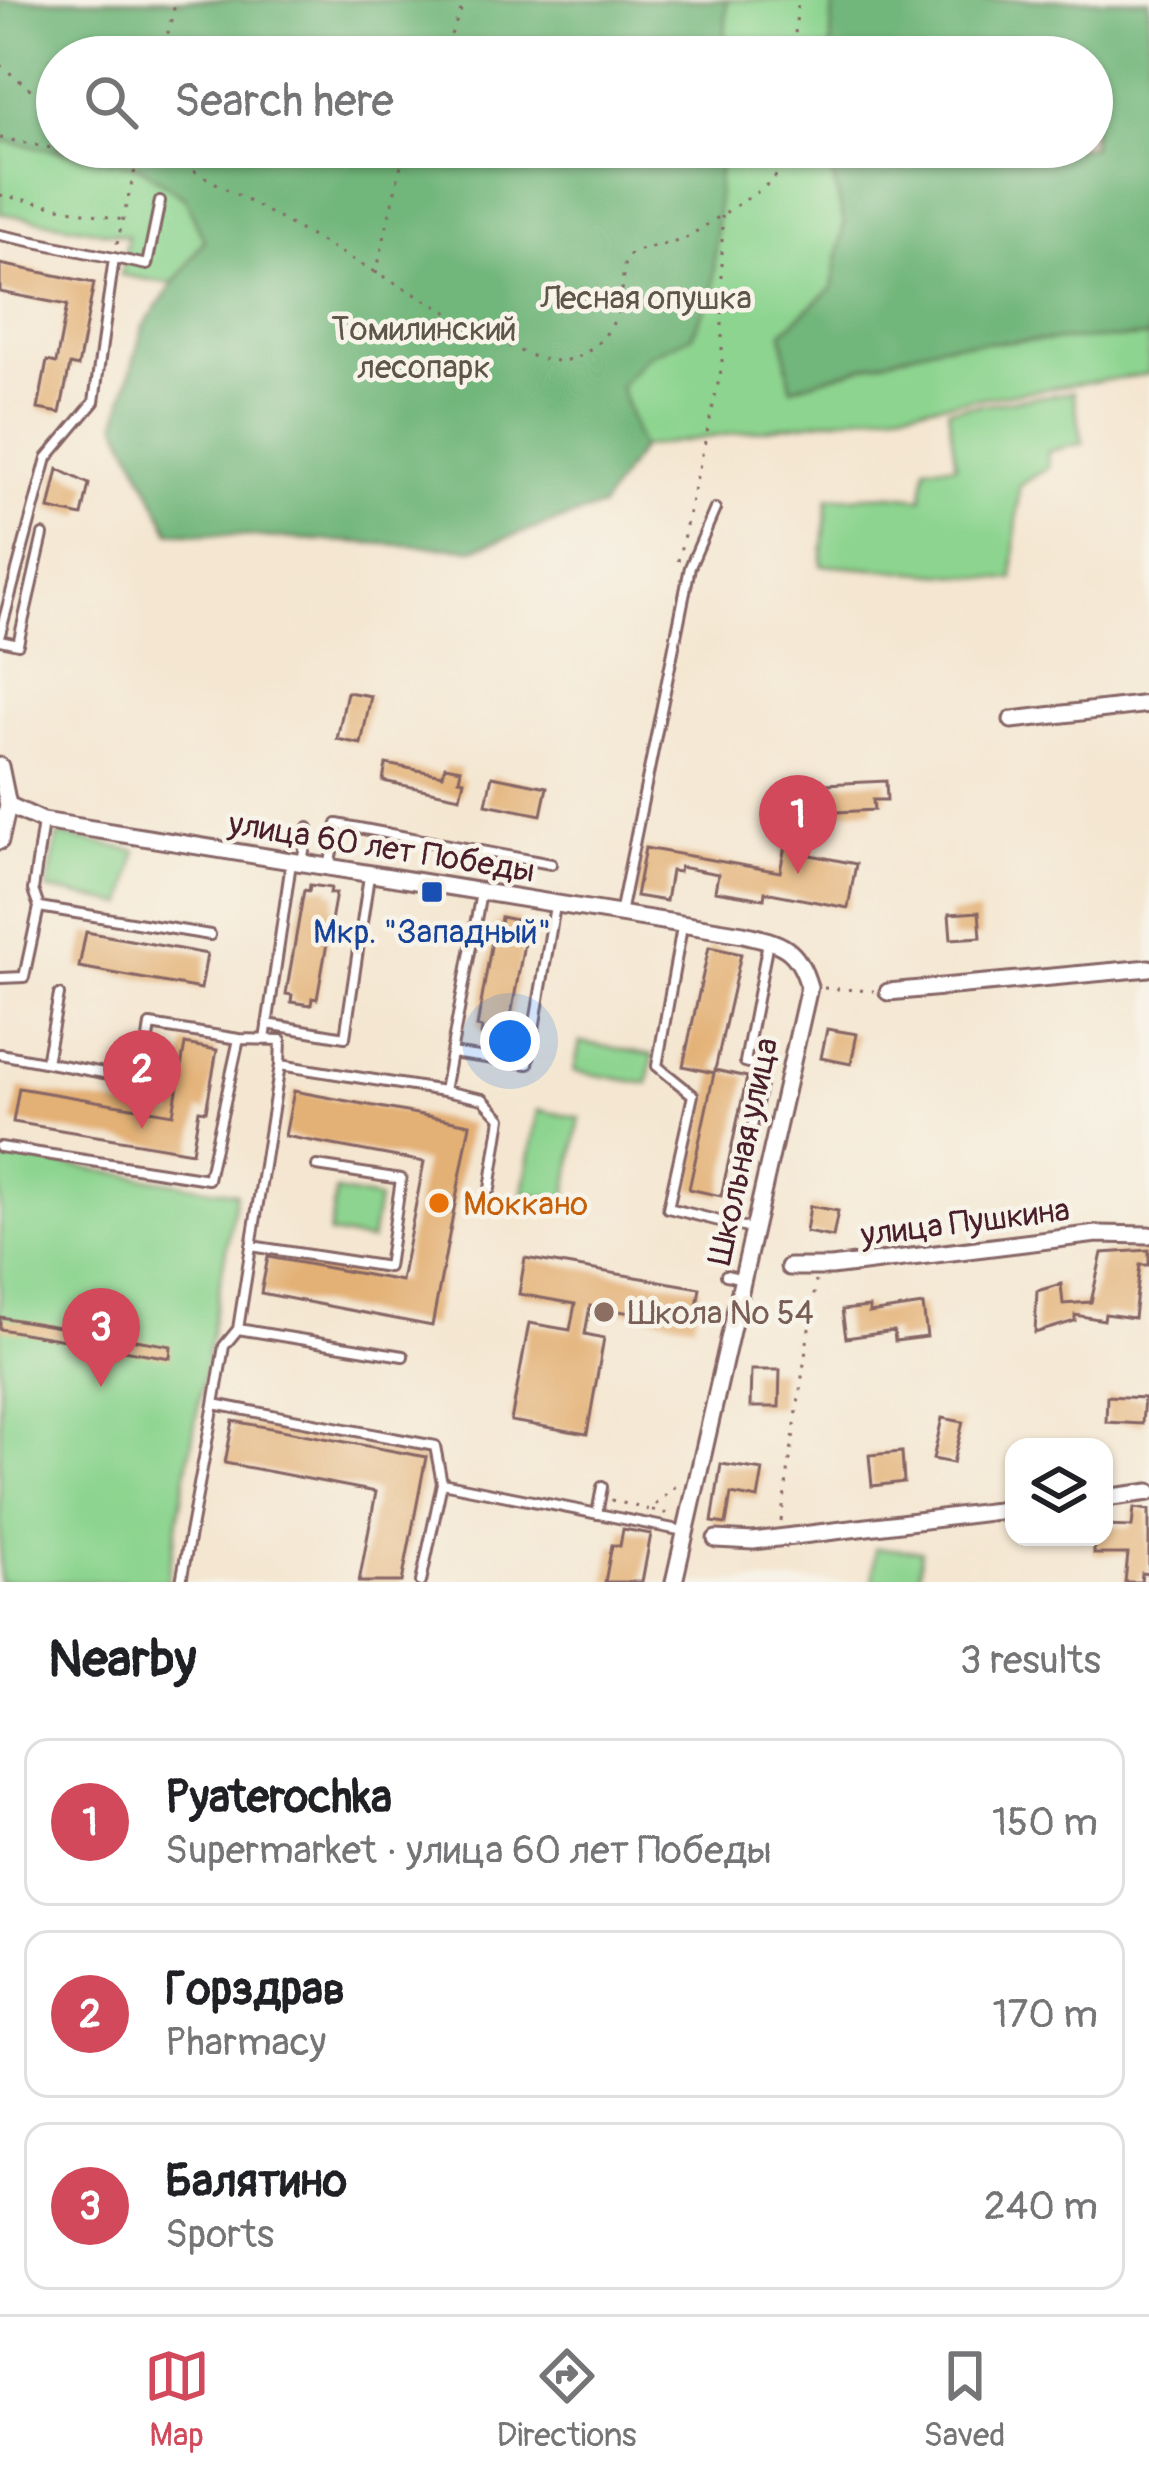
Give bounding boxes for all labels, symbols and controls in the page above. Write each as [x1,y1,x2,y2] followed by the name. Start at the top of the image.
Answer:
[36,36,1113,168] search box
[78,69,144,135] icon: search
[174,74,394,130] text: Search here
[539,278,752,319] park label: Лесная опушка
[331,309,517,388] park label: Томилинский лесопарк
[759,775,837,874] pin: 1
[225,803,538,892] street label: улица 60 лет Победы
[419,879,445,905] marker: Мкр. "Западный"
[313,912,551,953] place label: Мкр. "Западный"
[480,1011,540,1071] your location
[103,1030,181,1129] pin: 2
[699,1034,788,1269] street label: Школьная улица
[463,1184,588,1225] place label: Моккано
[857,1189,1072,1256] street label: улица Пушкина
[426,1190,452,1216] marker: Моккано
[62,1288,140,1387] pin: 3
[628,1293,814,1334] place label: Школа № 54
[591,1299,617,1325] marker: Школа № 54
[1005,1438,1113,1546] map controls
[1005,1438,1113,1546] button: layers
[48,1628,196,1692] text: Nearby
[960,1636,1101,1685] text: 3 results
[165,1770,392,1826] text: Pyaterochka
[82,1798,98,1847] text: 1
[992,1798,1098,1847] text: 150 m
[165,1826,772,1875] text: Supermarket · улица 60 лет Победы
[165,1962,345,2018] text: Горздрав
[79,1990,101,2039] text: 2
[992,1990,1098,2039] text: 170 m
[165,2018,326,2067] text: Pharmacy
[165,2154,347,2210] text: Балятино
[79,2182,101,2231] text: 3
[984,2182,1098,2231] text: 240 m
[165,2210,274,2259] text: Sports
[144,2343,210,2456] tab: Map
[497,2343,637,2456] tab: Directions
[924,2343,1005,2456] tab: Saved

